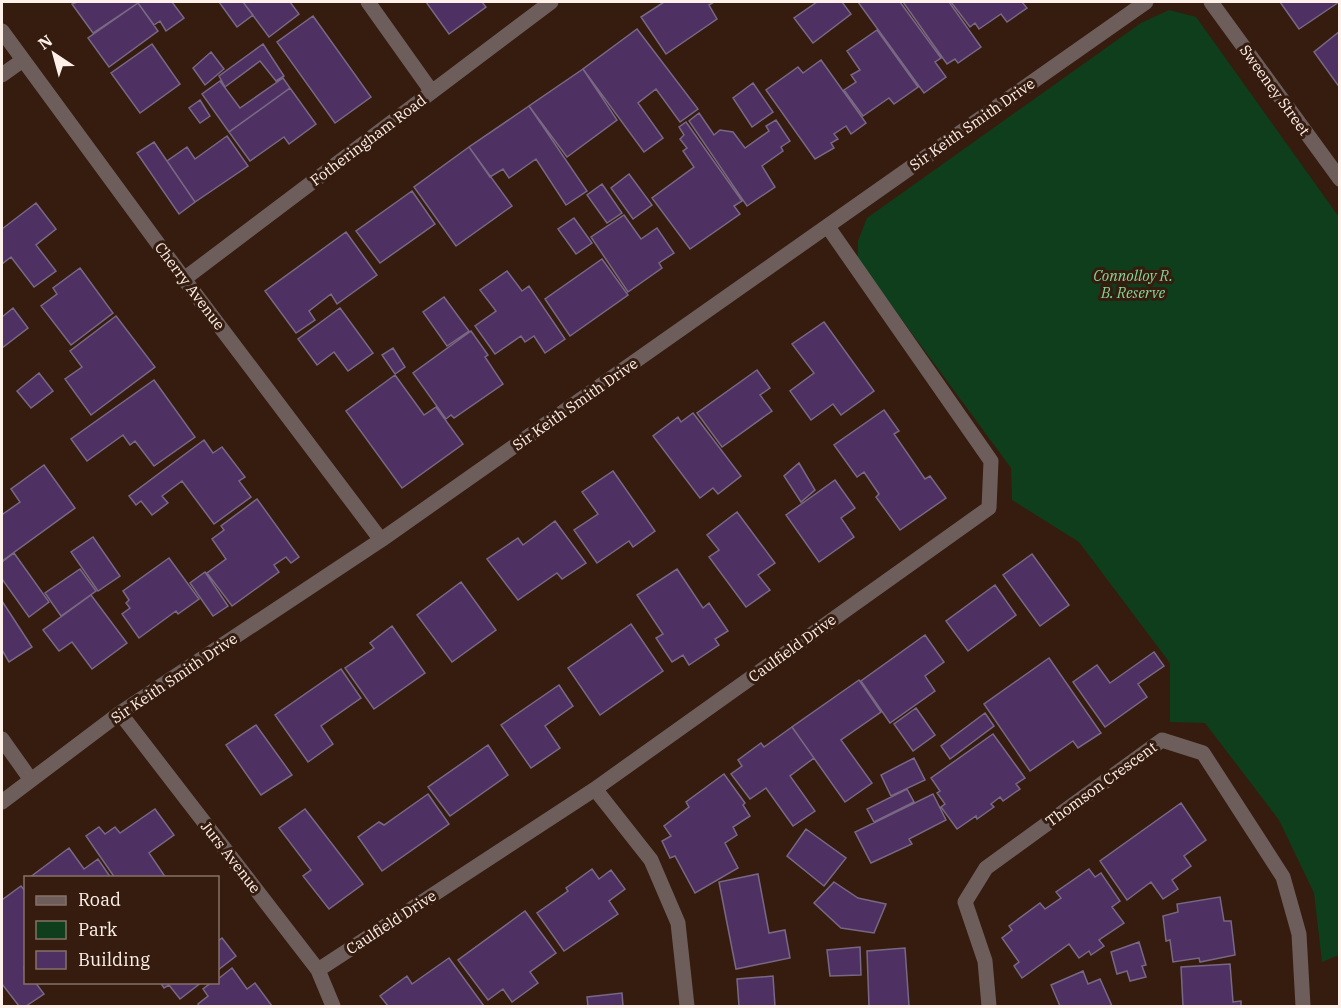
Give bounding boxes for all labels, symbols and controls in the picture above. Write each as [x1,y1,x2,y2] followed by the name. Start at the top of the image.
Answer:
[24,24,84,84] north arrow
[34,30,56,54] text: N
[1236,41,1314,139] street label: Sweeney Street
[906,74,1038,174] street label: Sir Keith Smith Drive
[306,90,430,190] street label: Fotheringham Road
[151,238,229,334] street label: Cherry Avenue
[1093,266,1173,302] park label: Connolloy R. B. Reserve
[509,354,641,454] street label: Sir Keith Smith Drive
[744,610,840,686] street label: Caulfield Drive
[107,629,241,727] street label: Sir Keith Smith Drive
[1042,737,1160,831] street label: Thomson Crescent
[197,817,265,897] street label: Jurs Avenue
[24,876,219,984] legend
[342,886,440,958] street label: Caulfield Drive
[78,888,121,911] text: Road
[78,918,118,941] text: Park
[78,948,150,971] text: Building

